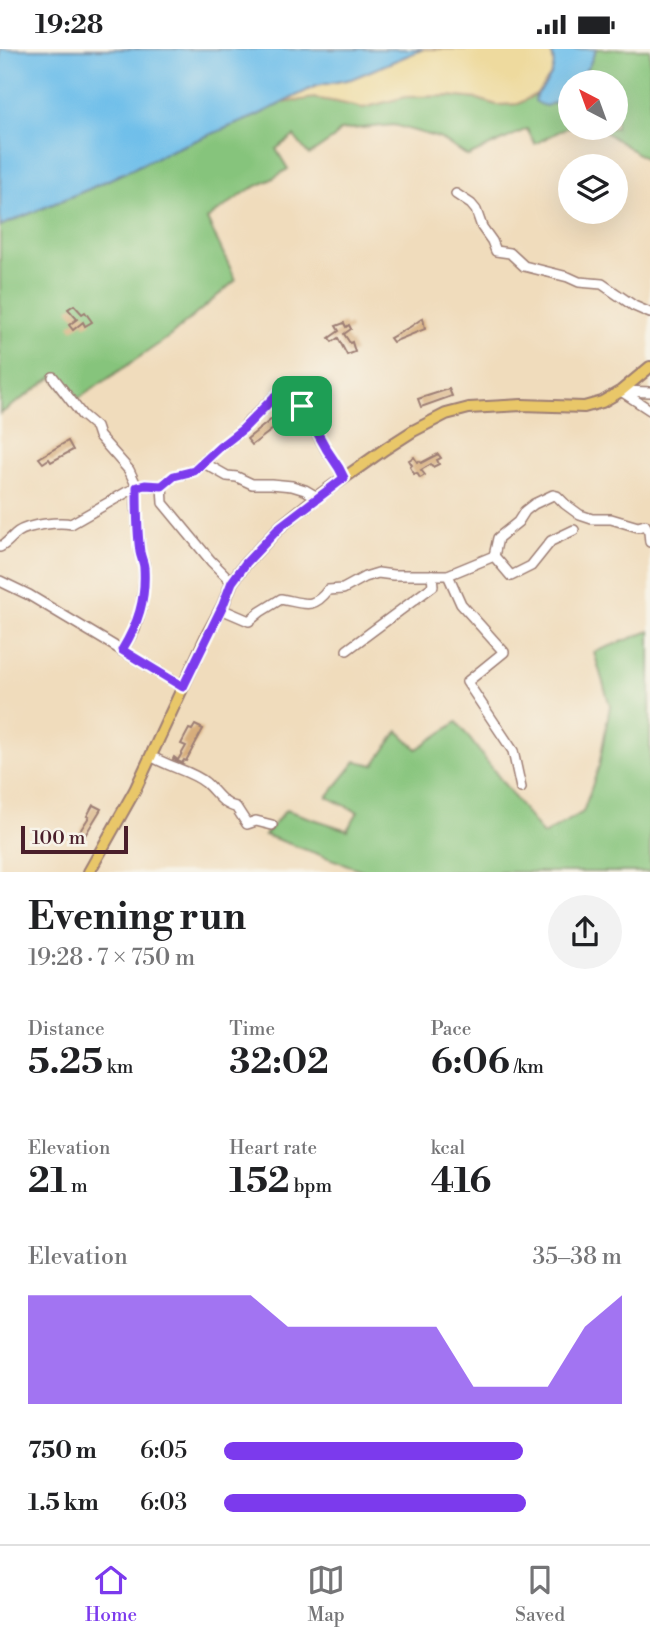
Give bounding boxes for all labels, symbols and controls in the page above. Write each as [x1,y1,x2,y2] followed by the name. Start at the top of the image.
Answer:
[35,9,103,41] text: 19:28
[558,70,628,140] north arrow
[558,70,628,224] map controls
[558,154,628,224] button: layers
[272,376,332,436] pin
[283,387,321,425] icon: arrive
[21,823,128,855] scale bar
[32,826,85,850] text: 100 m
[28,894,246,941] text: Evening run
[548,895,622,969] button: share
[28,944,195,972] text: 19:28 · 7 × 750 m
[28,1017,105,1041] text: Distance
[229,1017,275,1041] text: Time
[431,1017,471,1041] text: Pace
[28,1041,103,1084] text: 5.25
[229,1041,329,1084] text: 32:02
[431,1041,510,1084] text: 6:06
[103,1055,133,1079] text: km
[510,1055,544,1079] text: /km
[28,1136,110,1160] text: Elevation
[229,1136,317,1160] text: Heart rate
[431,1136,465,1160] text: kcal
[28,1160,67,1203] text: 21
[229,1160,290,1203] text: 152
[431,1160,491,1203] text: 416
[67,1174,88,1198] text: m
[290,1174,332,1198] text: bpm
[28,1243,128,1271] text: Elevation
[533,1243,622,1271] text: 35–38 m
[28,1437,97,1465] text: 750 m
[140,1437,187,1465] text: 6:05
[28,1489,99,1517] text: 1.5 km
[140,1489,187,1517] text: 6:03
[85,1561,137,1627] tab: Home
[307,1561,345,1627] tab: Map
[515,1561,565,1627] tab: Saved

